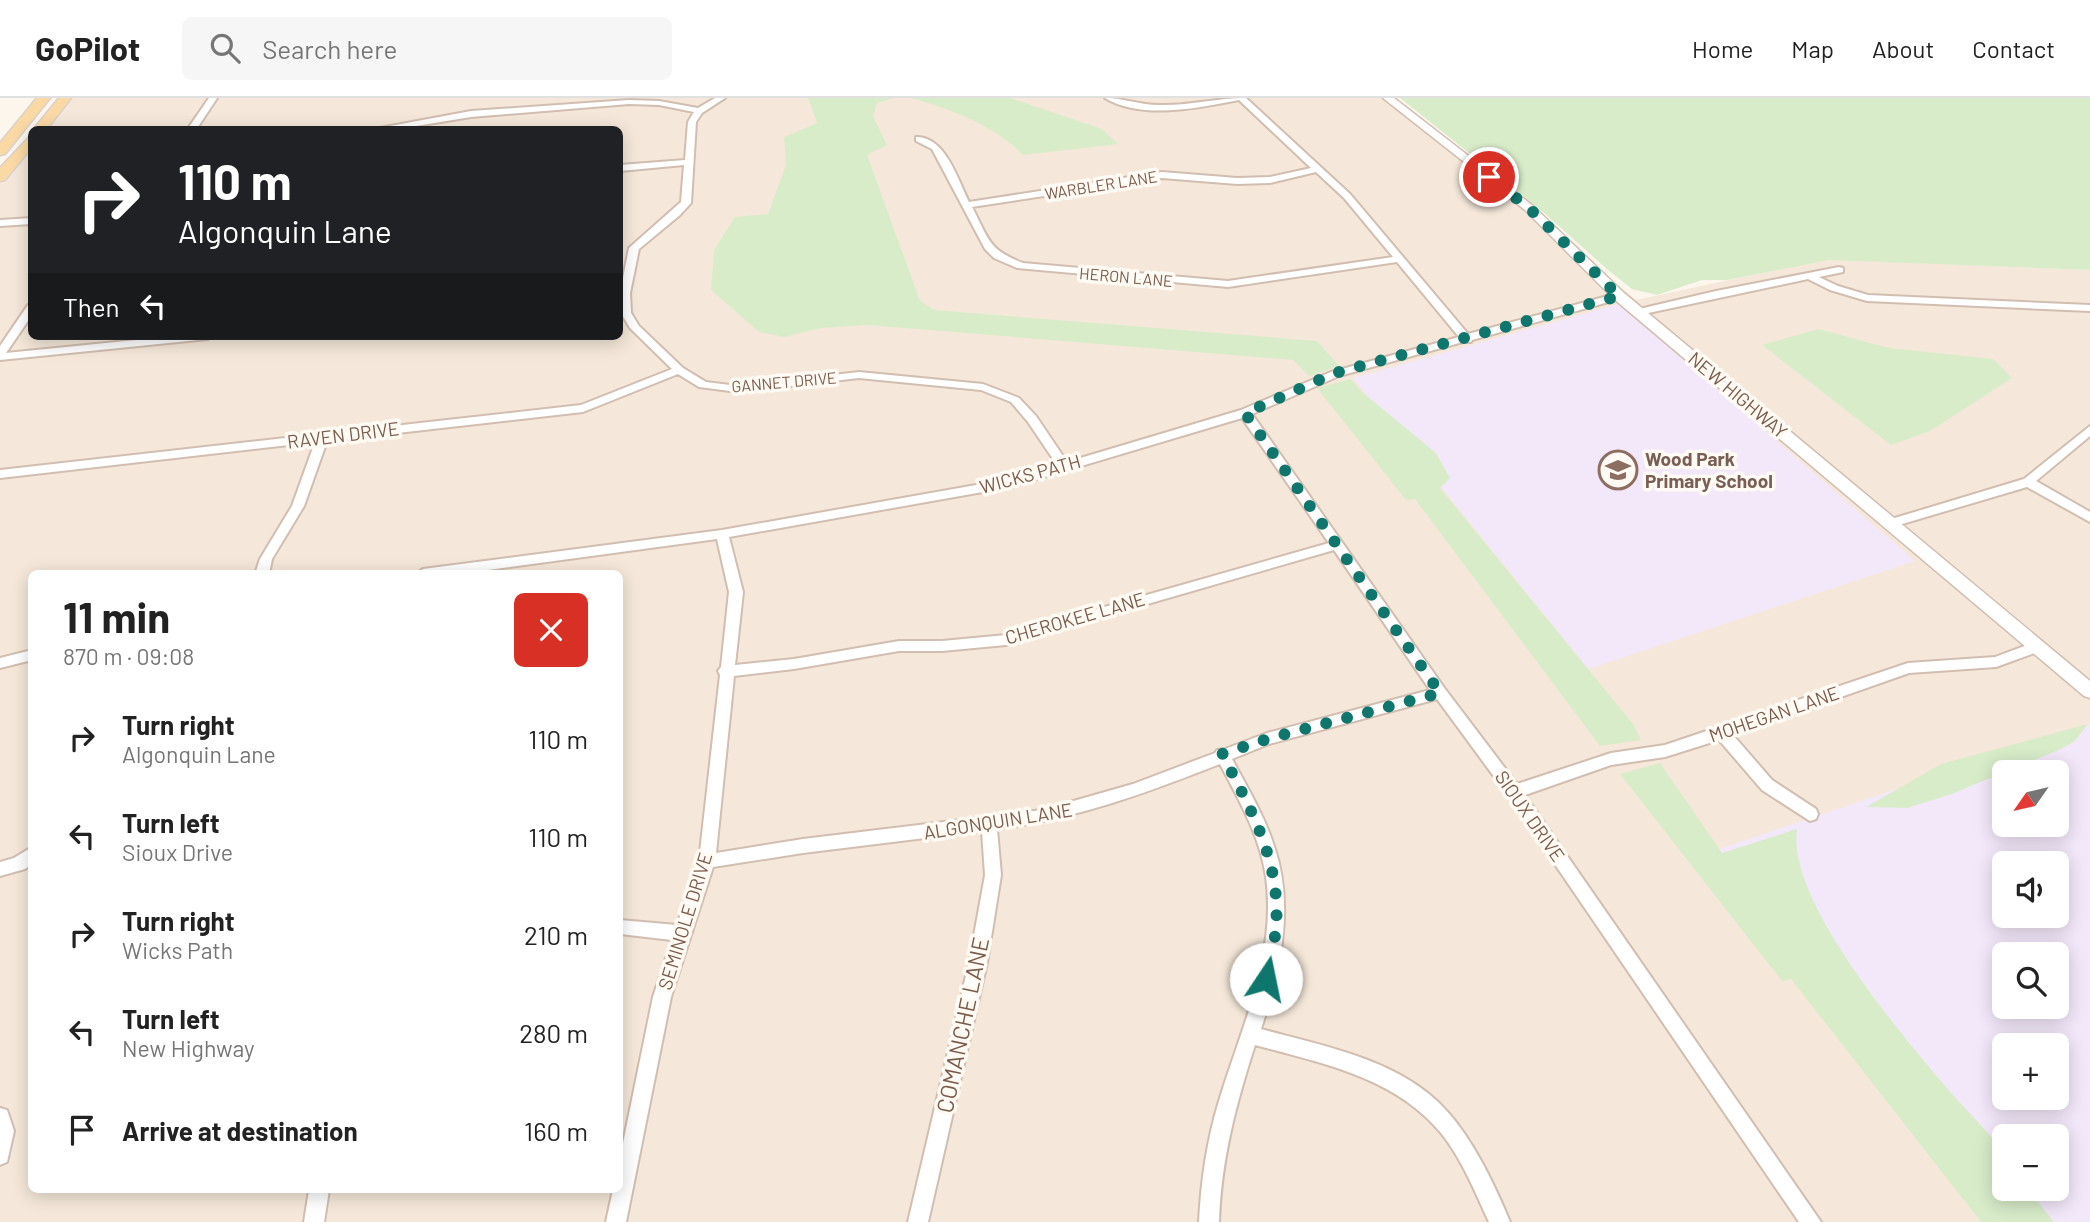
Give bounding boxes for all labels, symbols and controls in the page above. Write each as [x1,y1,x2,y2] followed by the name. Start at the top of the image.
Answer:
[182,17,672,80] search box
[35,28,140,68] text: GoPilot
[206,29,244,67] icon: search
[262,33,397,64] text: Search here
[1692,34,1753,63] text: Home
[1791,34,1834,63] text: Map
[1872,34,1934,63] text: About
[1972,34,2055,63] text: Contact
[1459,147,1519,207] pin
[178,151,292,210] text: 110 m
[63,154,154,245] icon: right
[1470,158,1508,196] icon: arrive
[1043,166,1159,203] street label: WARBLER LANE
[178,211,392,249] text: Algonquin Lane
[1079,263,1174,290] street label: HERON LANE
[134,287,172,325] icon: left
[63,291,120,322] text: Then
[1684,347,1793,443] street label: NEW HIGHWAY
[731,367,837,396] street label: GANNET DRIVE
[286,416,400,453] street label: RAVEN DRIVE
[1645,447,1773,492] place label: Wood Park Primary School
[977,449,1083,498] street label: WICKS PATH
[1597,449,1639,491] school or university icon: Wood Park Primary School
[1002,587,1147,648] street label: CHEROKEE LANE
[63,591,170,641] text: 11 min
[514,593,588,667] button: close
[63,642,194,670] text: 870 m · 09:08
[1706,680,1842,747] street label: MOHEGAN LANE
[122,709,235,740] text: Turn right
[63,719,101,757] icon: right
[528,723,588,754] text: 110 m
[122,740,276,768] text: Algonquin Lane
[1992,760,2068,836] north arrow
[1992,760,2069,1201] map controls
[1491,766,1570,866] street label: SIOUX DRIVE
[922,797,1074,844] street label: ALGONQUIN LANE
[122,807,220,838] text: Turn left
[63,817,101,855] icon: left
[528,821,588,852] text: 110 m
[122,838,233,866] text: Sioux Drive
[653,849,716,992] street label: SEMINOLE DRIVE
[1992,851,2069,928] button: sound
[122,905,235,936] text: Turn right
[63,915,101,953] icon: right
[524,919,588,950] text: 210 m
[930,934,994,1115] street label: COMANCHE LANE
[122,936,233,964] text: Wicks Path
[1229,942,1303,1016] position arrow
[1992,942,2069,1019] button: search
[122,1003,220,1034] text: Turn left
[63,1013,101,1051] icon: left
[519,1017,588,1048] text: 280 m
[1992,1033,2069,1110] button: +
[122,1034,255,1062] text: New Highway
[63,1111,101,1149] icon: arrive
[122,1115,358,1146] text: Arrive at destination
[524,1115,588,1146] text: 160 m
[1992,1124,2069,1201] button: −

